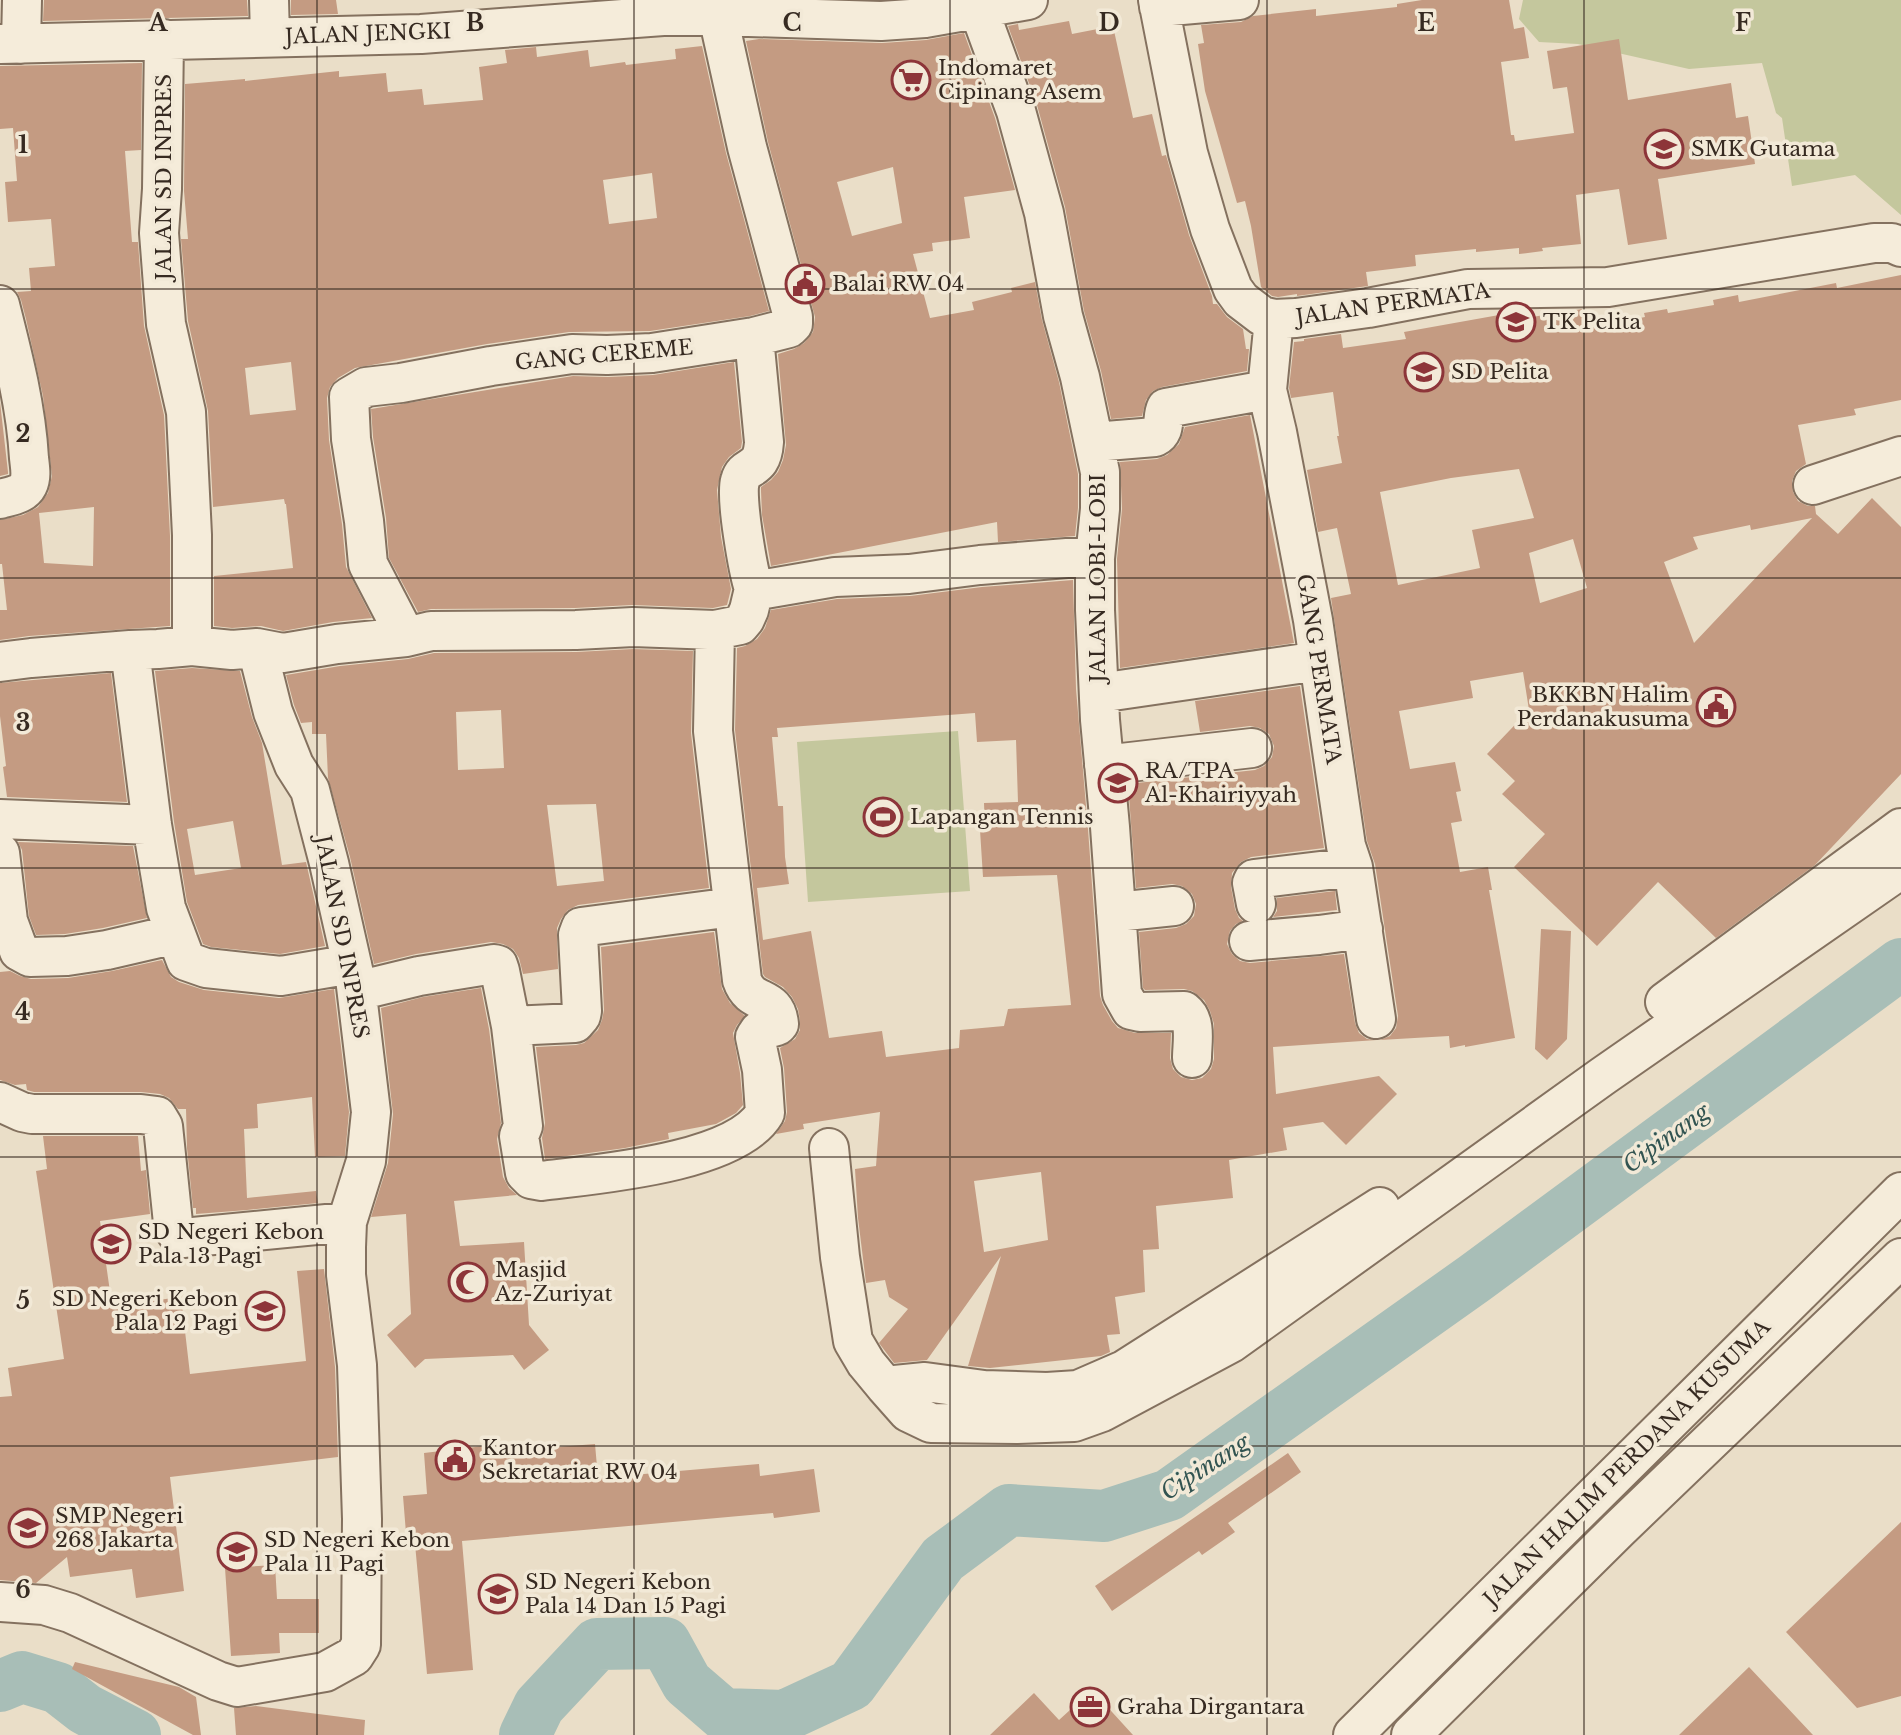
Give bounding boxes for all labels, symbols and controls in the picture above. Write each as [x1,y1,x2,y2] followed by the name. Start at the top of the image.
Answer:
[148,9,169,37] text: A
[466,9,484,37] text: B
[783,9,801,37] text: C
[1098,9,1120,37] text: D
[1417,9,1435,37] text: E
[1735,9,1751,37] text: F
[281,18,452,50] street label: JALAN JENGKI
[938,55,1102,105] place label: Indomaret Cipinang Asem
[890,59,932,101] supermarket icon: Indomaret Cipinang Asem
[151,74,177,283] street label: JALAN SD INPRES
[1643,128,1685,170] school or university icon: SMK Gutama
[18,131,28,159] text: 1
[1691,136,1836,162] place label: SMK Gutama
[784,263,826,305] public building icon: Balai RW 04
[832,271,964,297] place label: Balai RW 04
[1291,277,1493,331] street label: JALAN PERMATA
[1495,301,1537,343] school or university icon: TK Pelita
[1543,309,1641,335] place label: TK Pelita
[514,334,694,376] street label: GANG CEREME
[1403,351,1445,393] school or university icon: SD Pelita
[1451,359,1549,385] place label: SD Pelita
[16,420,30,448] text: 2
[1085,474,1111,685] street label: JALAN LOBI-LOBI
[1291,572,1347,767] street label: GANG PERMATA
[1517,682,1689,732] place label: BKKBN Halim Perdanakusuma
[1695,686,1737,728] public building icon: BKKBN Halim Perdanakusuma
[16,709,30,737] text: 3
[1144,758,1297,808] place label: RA/TPA Al-Khairiyyah
[1097,762,1139,804] school or university icon: RA/TPA Al-Khairiyyah
[862,796,904,838] sports icon: Lapangan Tennis
[910,804,1094,830] place label: Lapangan Tennis
[309,830,374,1041] street label: JALAN SD INPRES
[15,998,31,1026] text: 4
[1617,1096,1716,1179] water label: Cipinang
[138,1219,324,1269] place label: SD Negeri Kebon Pala 13 Pagi
[90,1223,132,1265] school or university icon: SD Negeri Kebon Pala 13 Pagi
[494,1257,612,1307] place label: Masjid Az-Zuriyat
[447,1261,489,1303] mosque icon: Masjid Az-Zuriyat
[52,1286,238,1336] place label: SD Negeri Kebon Pala 12 Pagi
[16,1287,30,1315] text: 5
[244,1290,286,1332] school or university icon: SD Negeri Kebon Pala 12 Pagi
[1476,1314,1776,1614] street label: JALAN HALIM PERDANA KUSUMA
[1155,1427,1256,1506] water label: Cipinang
[482,1435,677,1485] place label: Kantor Sekretariat RW 04
[434,1439,476,1481] public building icon: Kantor Sekretariat RW 04
[55,1503,183,1553] place label: SMP Negeri 268 Jakarta
[7,1507,49,1549] school or university icon: SMP Negeri 268 Jakarta
[264,1527,450,1577] place label: SD Negeri Kebon Pala 11 Pagi
[216,1531,258,1573] school or university icon: SD Negeri Kebon Pala 11 Pagi
[525,1569,726,1619] place label: SD Negeri Kebon Pala 14 Dan 15 Pagi
[477,1573,519,1615] school or university icon: SD Negeri Kebon Pala 14 Dan 15 Pagi
[15,1576,31,1604] text: 6
[1069,1686,1111,1728] office icon: Graha Dirgantara
[1117,1694,1305,1720] place label: Graha Dirgantara

